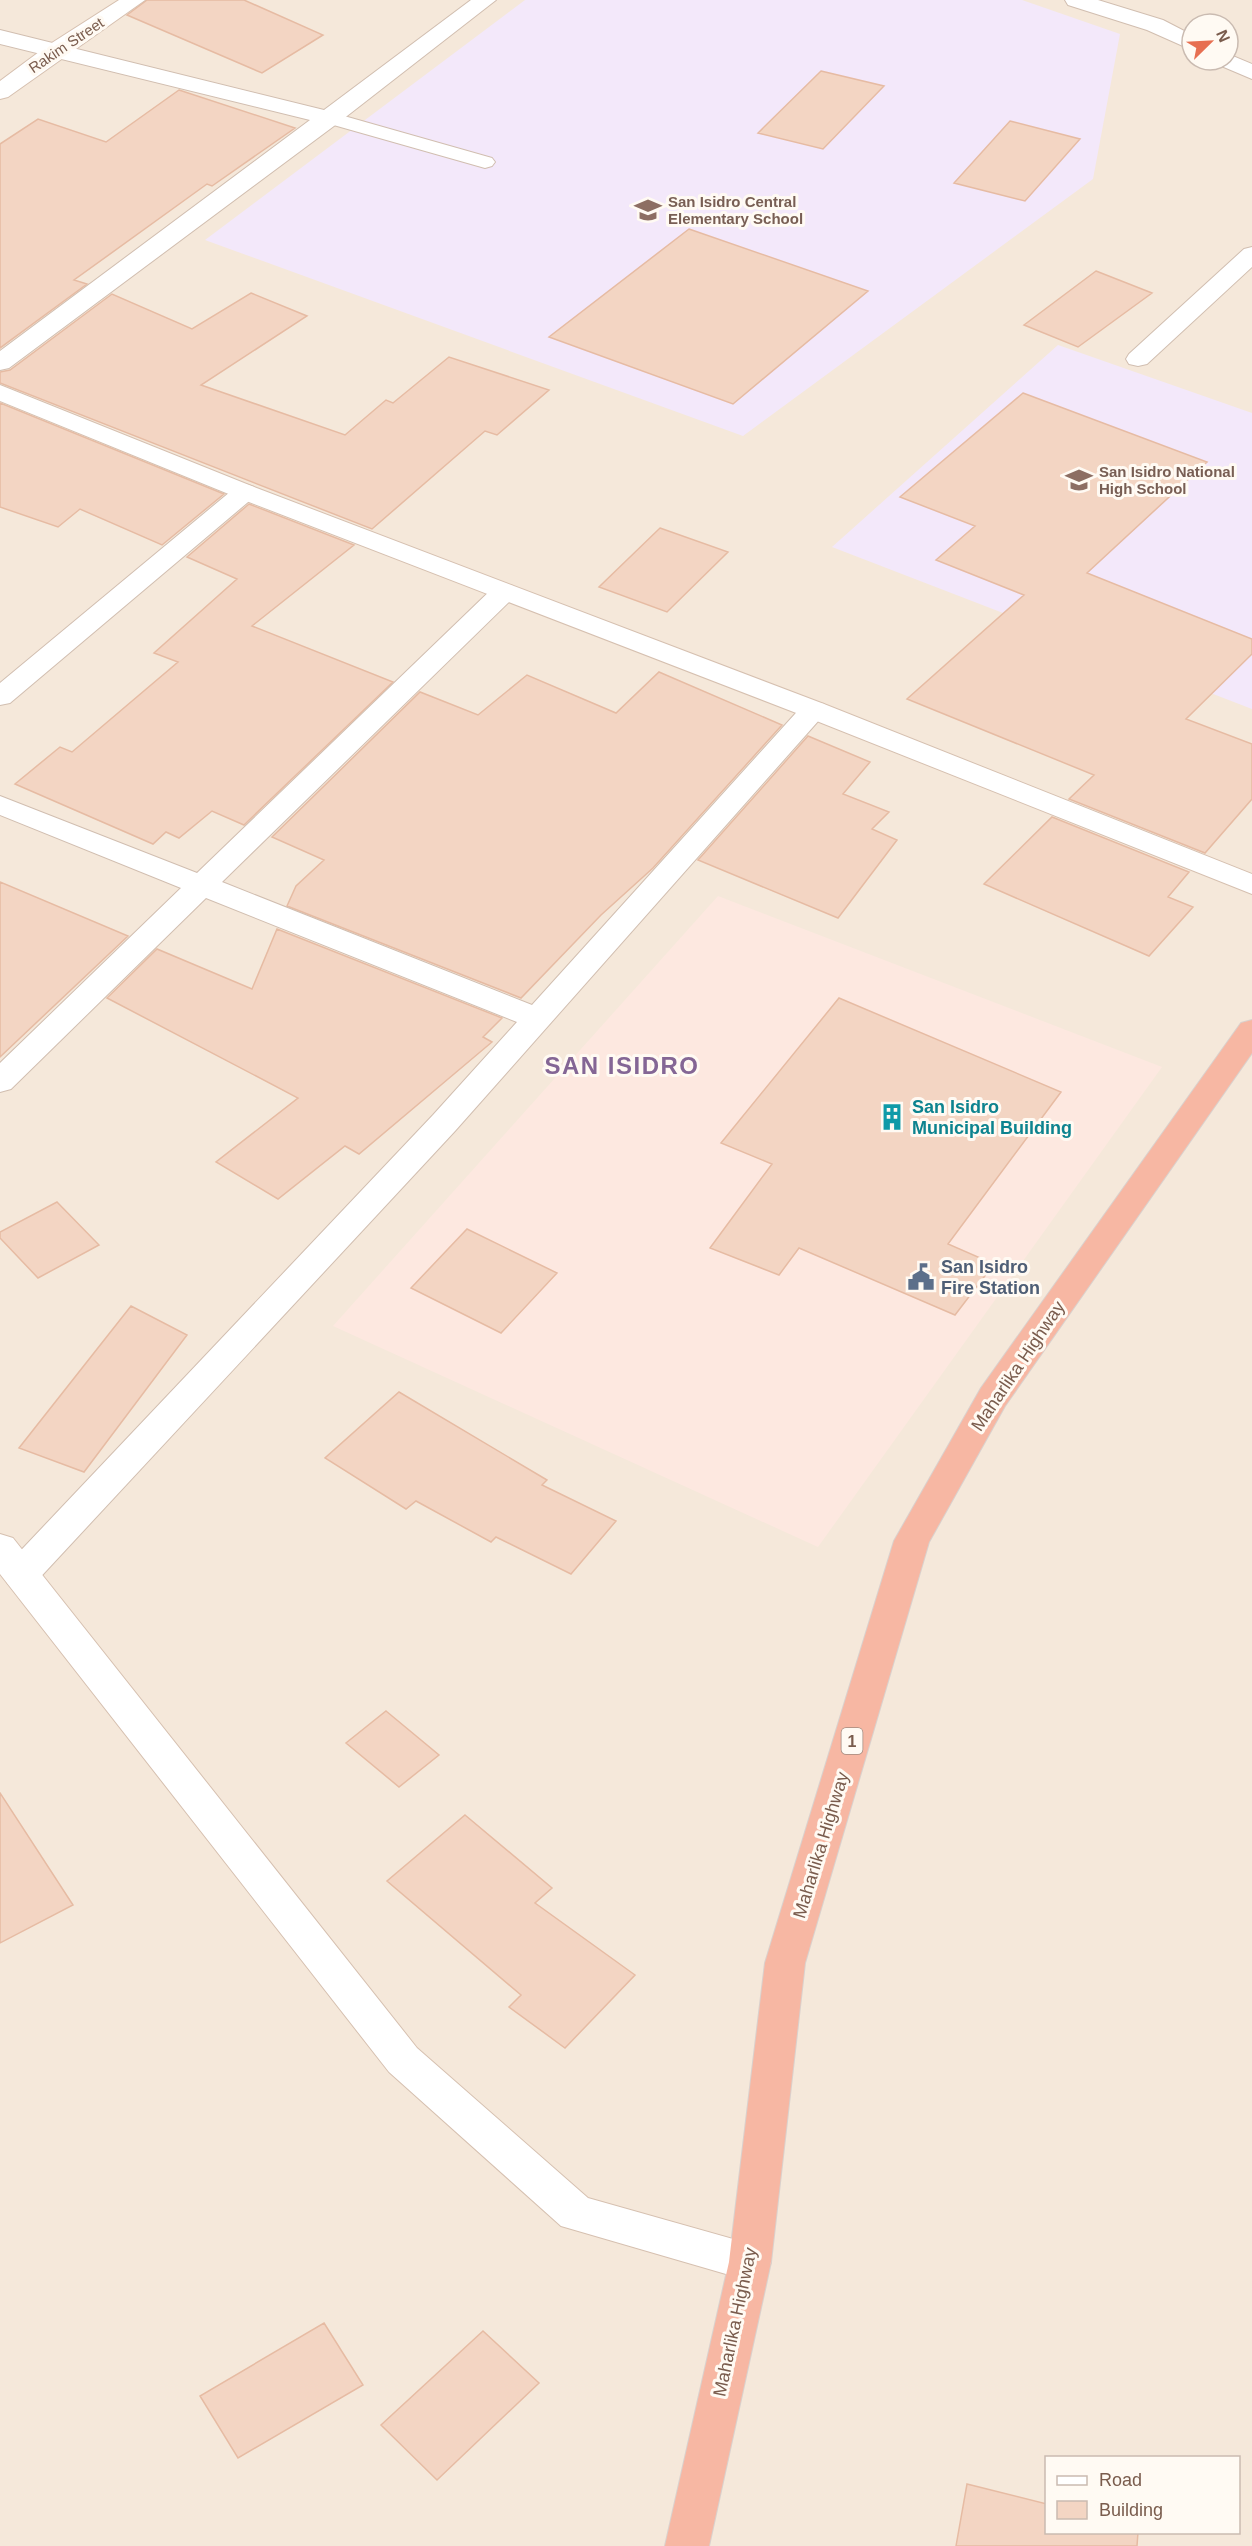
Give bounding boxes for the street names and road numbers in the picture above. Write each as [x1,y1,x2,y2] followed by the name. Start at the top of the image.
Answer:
[25,13,107,76] street label: Rakim Street
[967,1297,1069,1435] street label: Maharlika Highway
[842,1728,862,1754] road number: 1
[789,1769,853,1921] street label: Maharlika Highway
[709,2246,761,2398] street label: Maharlika Highway

